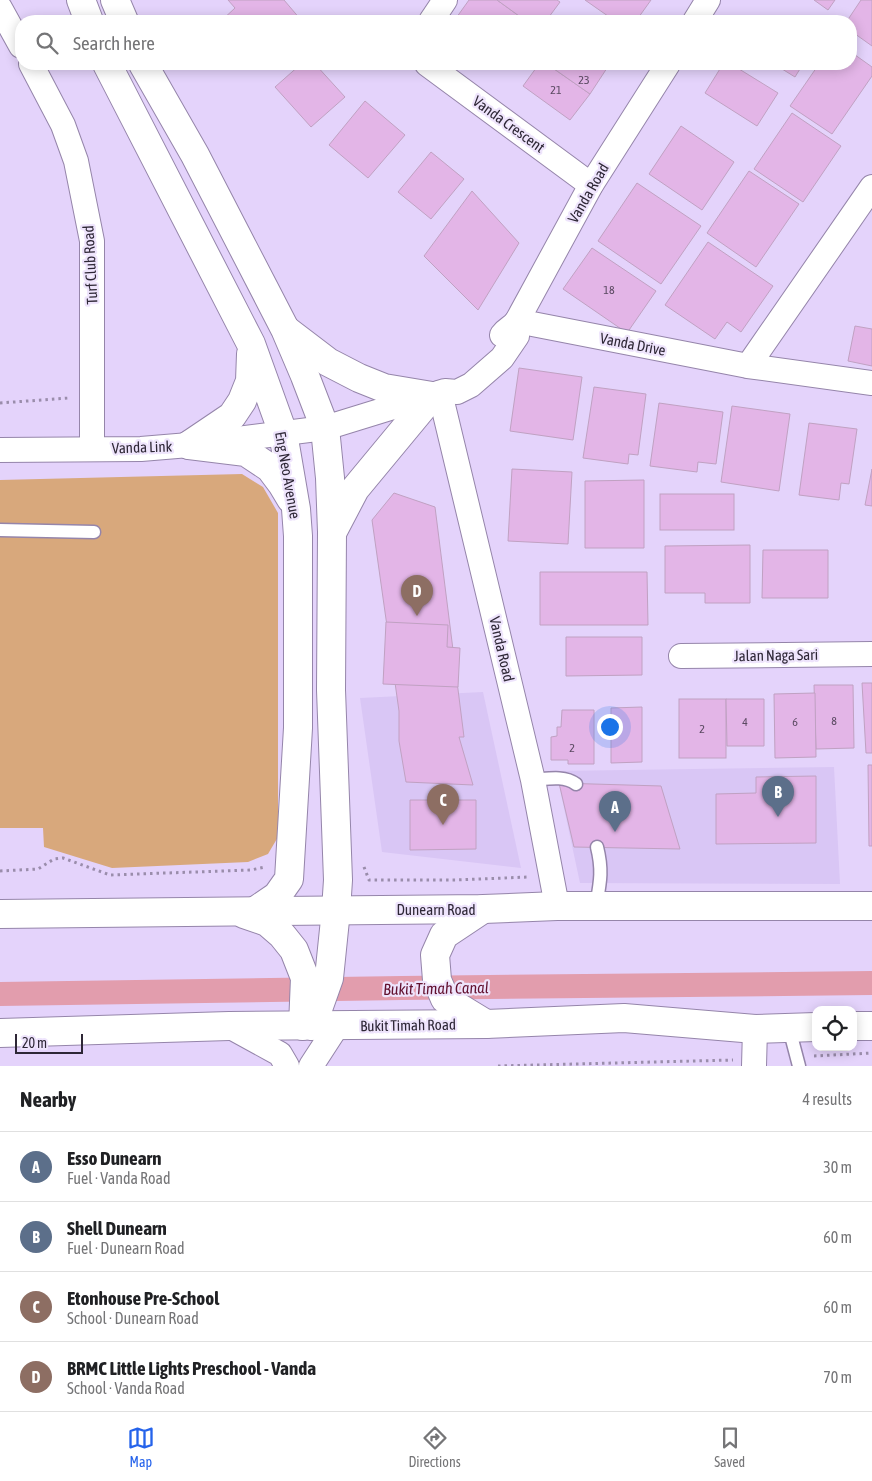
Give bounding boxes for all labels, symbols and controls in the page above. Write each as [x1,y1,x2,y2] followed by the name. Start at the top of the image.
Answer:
[15,15,857,70] search box
[33,29,61,57] icon: search
[73,32,155,54] text: Search here
[578,73,590,87] house number: 23
[550,83,562,97] house number: 21
[470,92,548,156] street label: Vanda Crescent
[564,160,612,226] street label: Vanda Road
[79,225,101,305] street label: Turf Club Road
[603,283,615,297] house number: 18
[599,329,667,359] street label: Vanda Drive
[272,430,304,520] street label: Eng Neo Avenue
[112,437,173,457] street label: Vanda Link
[401,575,433,616] pin: D
[486,615,518,683] street label: Vanda Road
[734,646,818,664] street label: Jalan Naga Sari
[597,714,623,740] your location
[831,714,837,728] house number: 8
[742,715,748,729] house number: 4
[792,715,798,729] house number: 6
[699,722,705,736] house number: 2
[569,741,575,755] house number: 2
[762,776,794,817] pin: B
[427,784,459,825] pin: C
[599,791,631,832] pin: A
[396,901,476,918] street label: Dunearn Road
[383,978,489,998] water label: Bukit Timah Canal
[812,1006,857,1051] map controls
[812,1006,857,1051] button: locate
[360,1016,456,1034] street label: Bukit Timah Road
[15,1031,82,1054] scale bar
[22,1035,47,1051] text: 20 m
[20,1087,76,1111] text: Nearby
[802,1090,852,1108] text: 4 results
[67,1147,161,1169] text: Esso Dunearn
[32,1158,40,1176] text: A
[823,1158,852,1176] text: 30 m
[67,1169,171,1187] text: Fuel · Vanda Road
[67,1217,167,1239] text: Shell Dunearn
[32,1228,40,1246] text: B
[823,1228,852,1246] text: 60 m
[67,1239,185,1257] text: Fuel · Dunearn Road
[67,1287,219,1309] text: Etonhouse Pre-School
[32,1298,40,1316] text: C
[823,1298,852,1316] text: 60 m
[67,1309,199,1327] text: School · Dunearn Road
[67,1357,316,1379] text: BRMC Little Lights Preschool - Vanda
[32,1368,40,1386] text: D
[823,1368,852,1386] text: 70 m
[67,1379,185,1397] text: School · Vanda Road
[127,1424,155,1470] tab: Map
[408,1424,461,1470] tab: Directions
[714,1424,745,1470] tab: Saved

